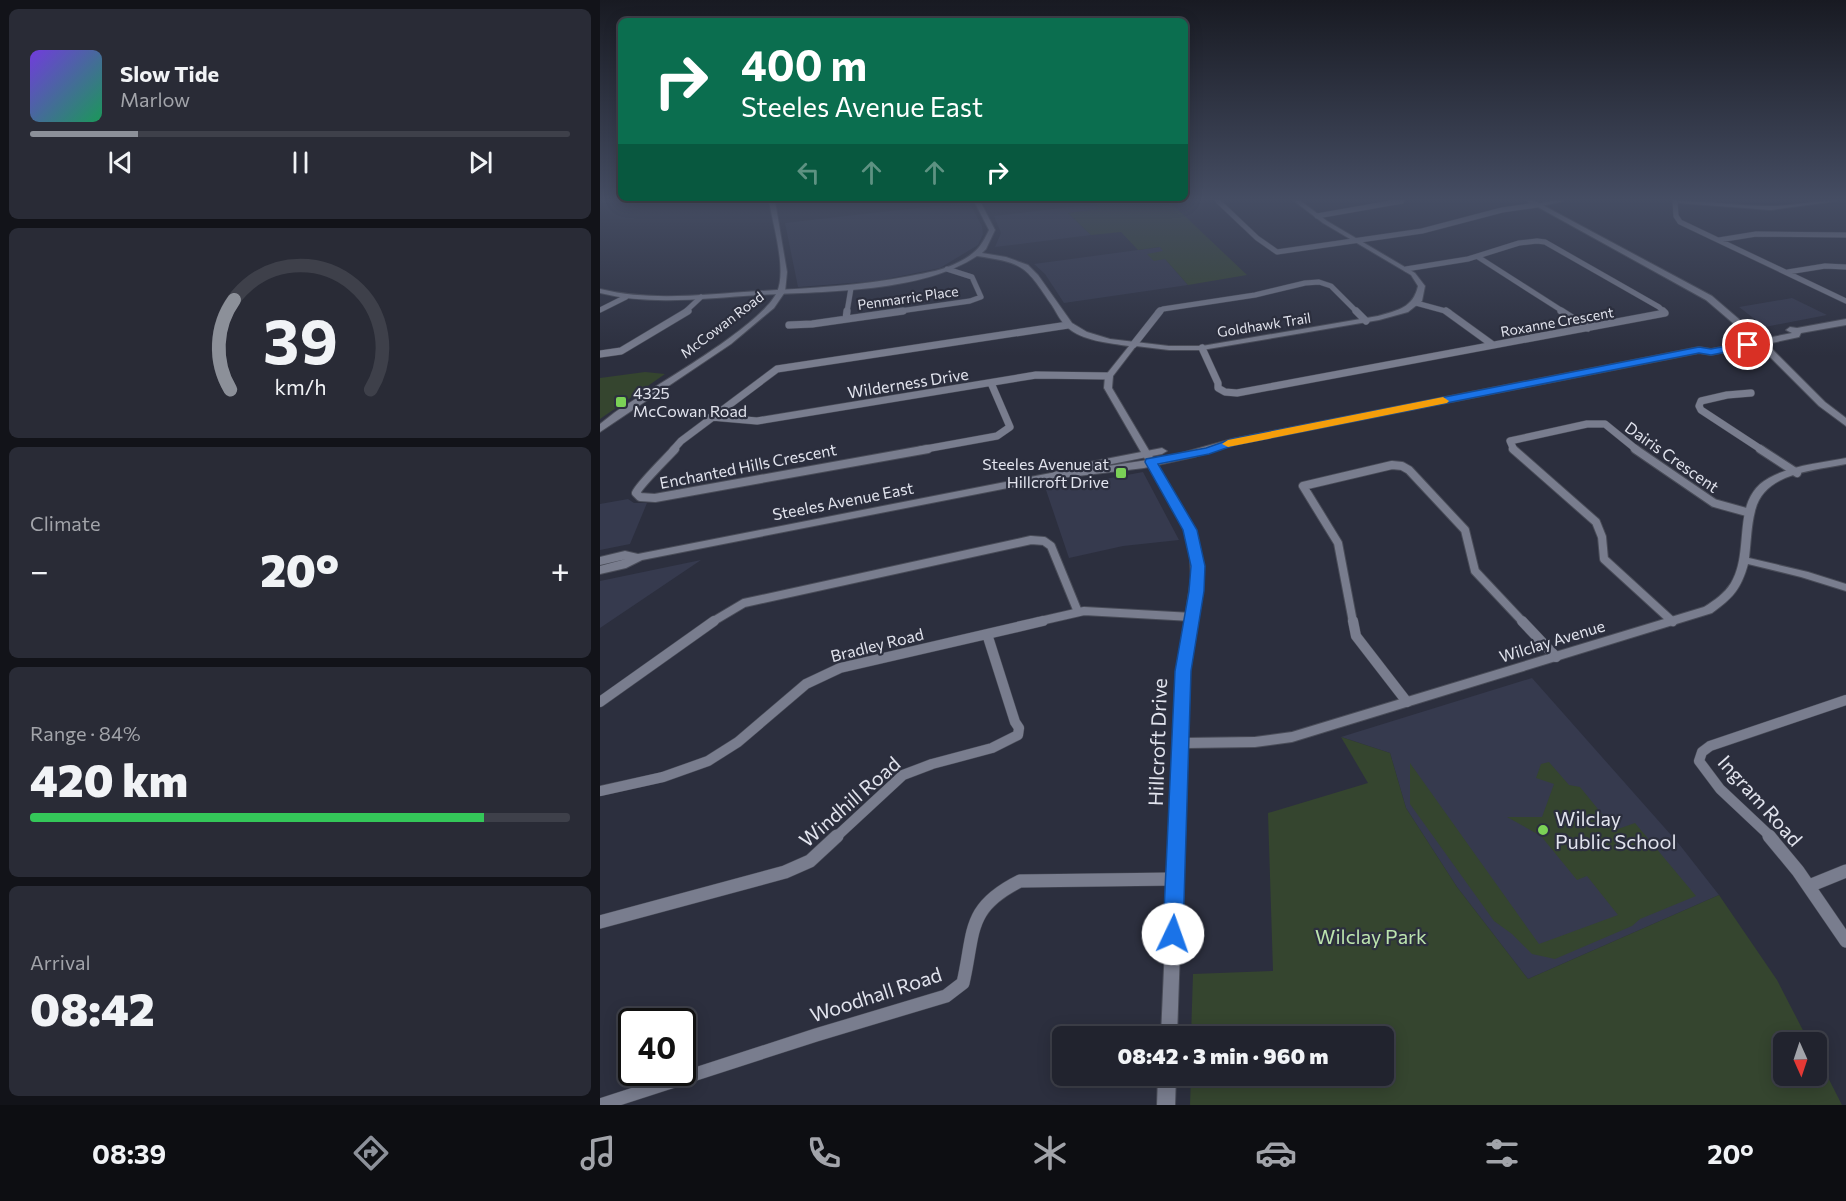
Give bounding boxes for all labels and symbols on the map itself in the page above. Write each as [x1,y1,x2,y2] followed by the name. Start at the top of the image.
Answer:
[856,282,960,313] street label: Penmarric Place
[677,288,767,361] street label: McCowan Road
[1499,303,1615,340] street label: Roxanne Crescent
[1216,309,1312,340] street label: Goldhawk Trail
[1722,319,1773,370] pin
[846,364,970,401] street label: Wilderness Drive
[633,383,747,420] place label: 4325 McCowan Road
[614,395,628,409] marker: 4325 McCowan Road
[1622,417,1723,496] street label: Dairis Crescent
[658,439,838,492] street label: Enchanted Hills Crescent
[982,454,1109,491] place label: Steeles Avenue at Hillcroft Drive
[1114,466,1128,480] marker: Steeles Avenue at Hillcroft Drive
[771,477,916,524] street label: Steeles Avenue East
[1497,615,1607,666] street label: Wilclay Avenue
[828,624,925,665] street label: Bradley Road
[1143,678,1171,806] street label: Hillcroft Drive
[1714,750,1808,851] street label: Ingram Road
[794,751,905,852] street label: Windhill Road
[1555,806,1677,853] place label: Wilclay Public School
[1536,823,1550,837] marker: Wilclay Public School
[1141,902,1205,966] position arrow
[1315,924,1427,948] park label: Wilclay Park
[807,961,945,1027] street label: Woodhall Road
[618,1008,696,1086] speed limit sign: 40
[1773,1032,1827,1086] north arrow

